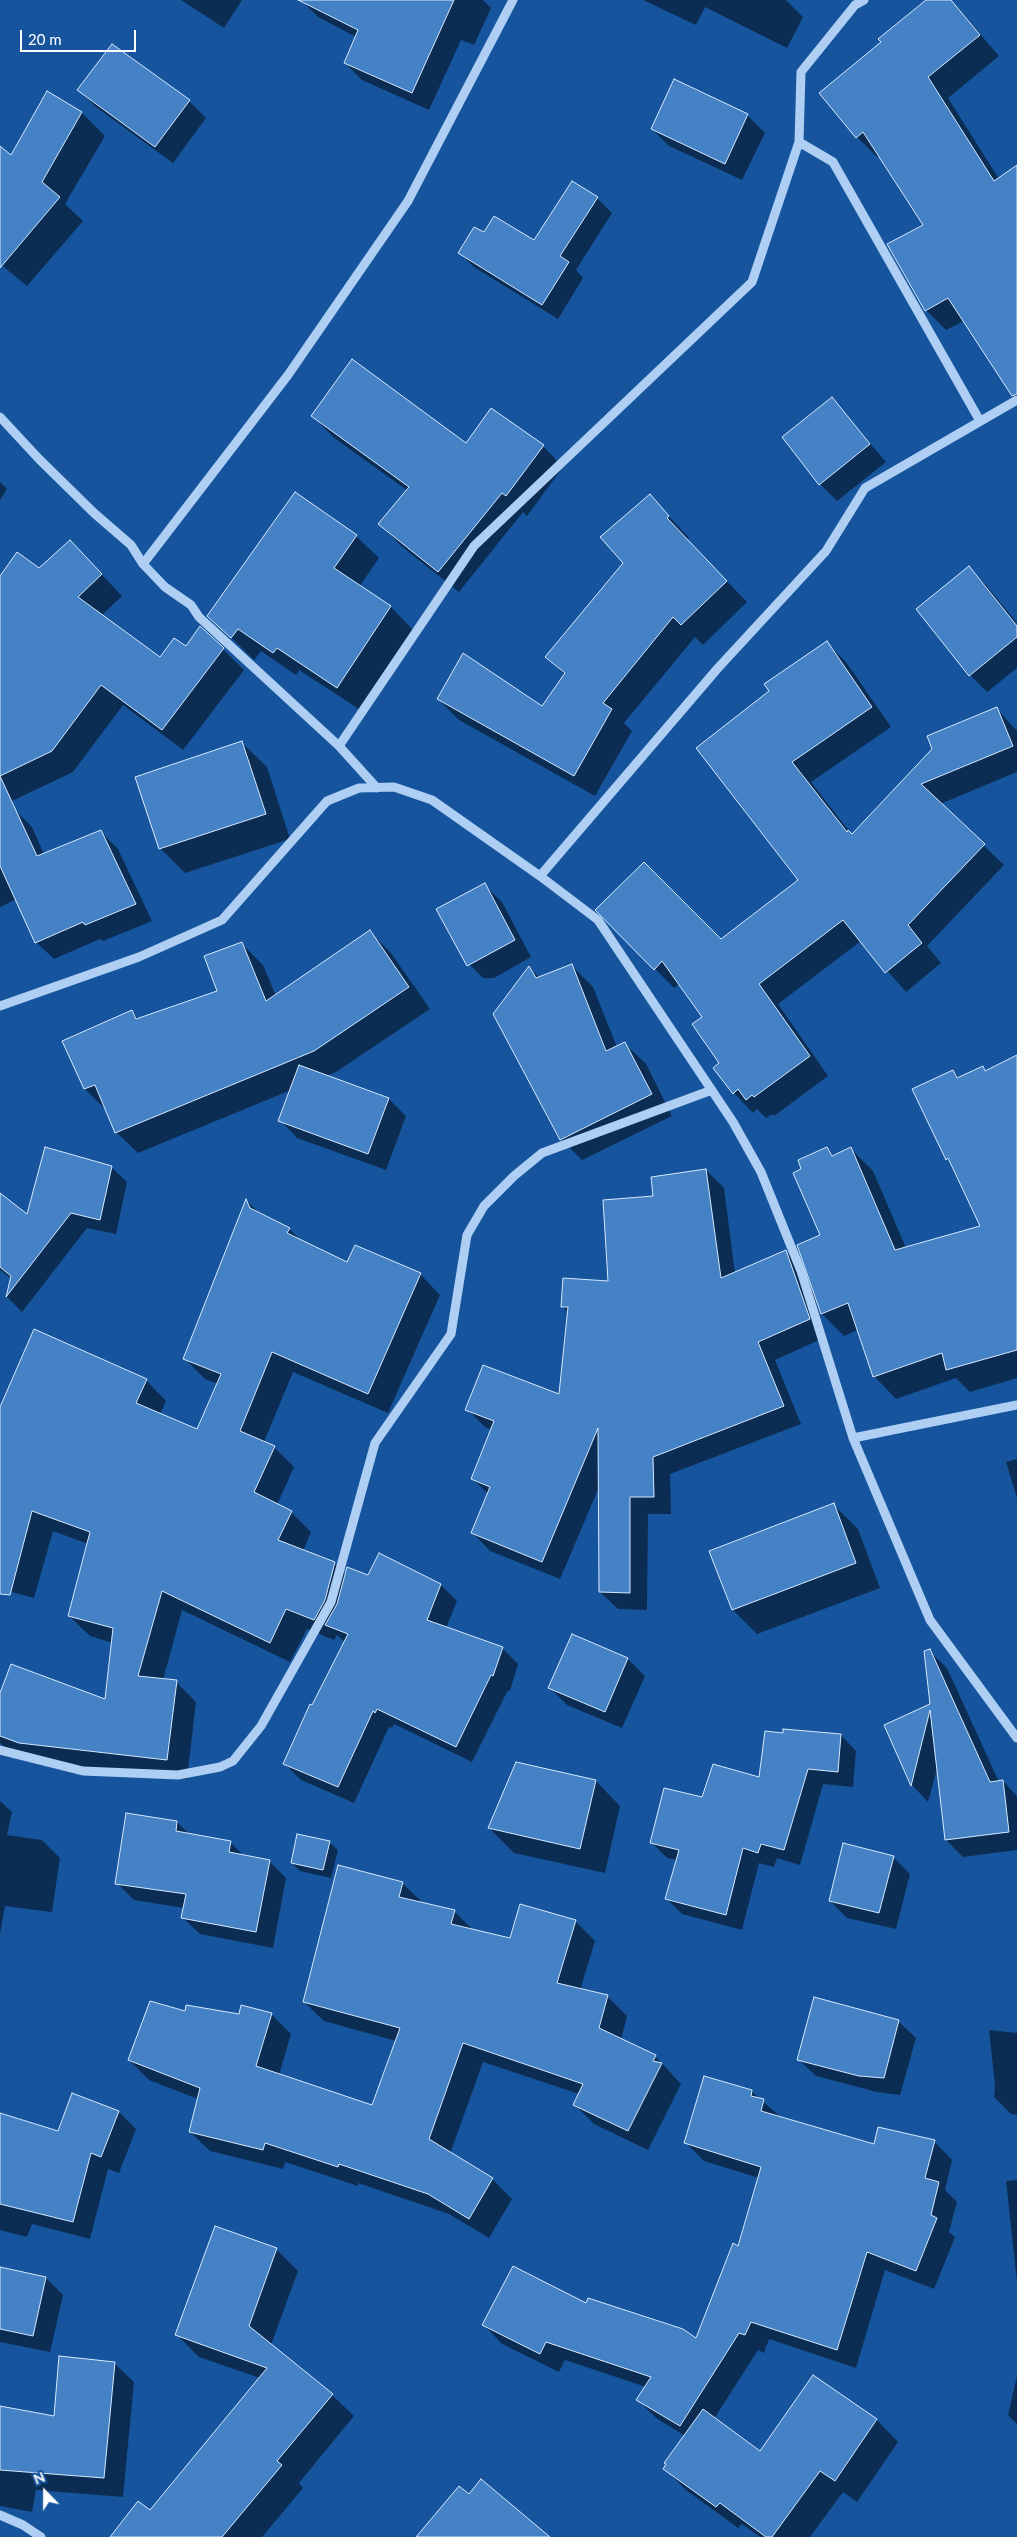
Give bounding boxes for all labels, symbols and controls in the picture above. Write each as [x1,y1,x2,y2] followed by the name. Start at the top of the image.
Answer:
[22,20,139,52] scale bar
[28,30,62,48] text: 20 m
[20,2467,70,2517] north arrow
[31,2468,47,2488] text: N

